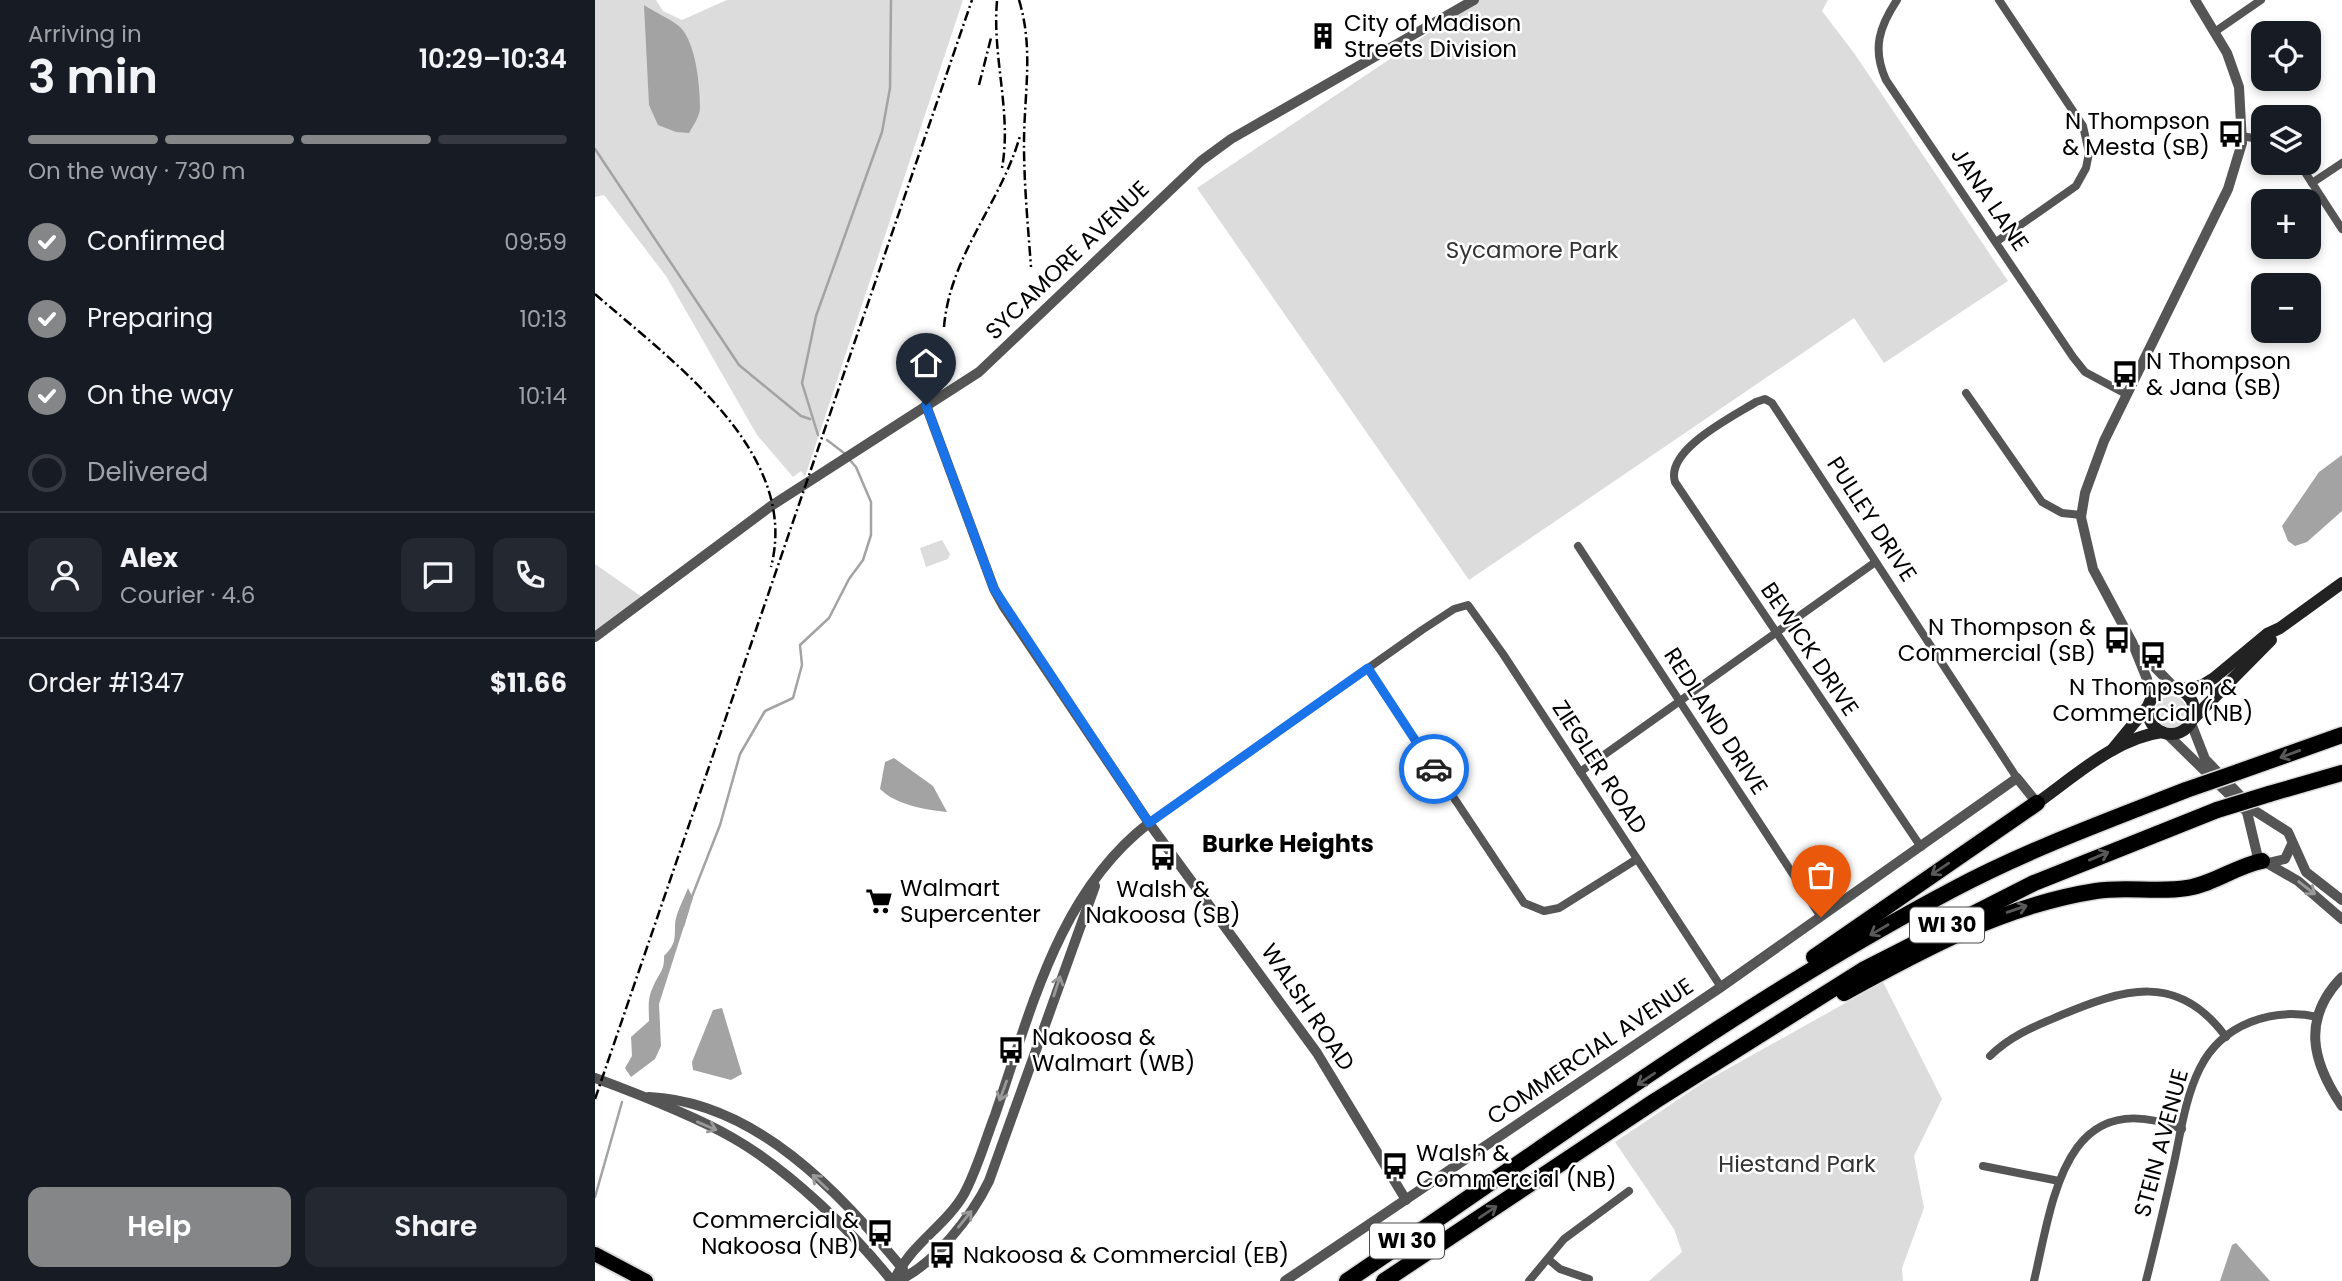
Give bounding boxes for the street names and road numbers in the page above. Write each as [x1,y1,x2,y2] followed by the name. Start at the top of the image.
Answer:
[1943,141,2037,257] street label: JANA LANE
[978,173,1156,347] street label: SYCAMORE AVENUE
[1820,450,1924,588] street label: PULLEY DRIVE
[1753,576,1867,722] street label: BEWICK DRIVE
[1656,641,1776,801] street label: REDLAND DRIVE
[1545,694,1655,840] street label: ZIEGLER ROAD
[1910,908,1984,942] road number: WI 30
[1254,937,1362,1077] street label: WALSH ROAD
[1481,970,1699,1132] street label: COMMERCIAL AVENUE
[2126,1065,2196,1221] street label: STEIN AVENUE
[1370,1224,1444,1258] road number: WI 30

